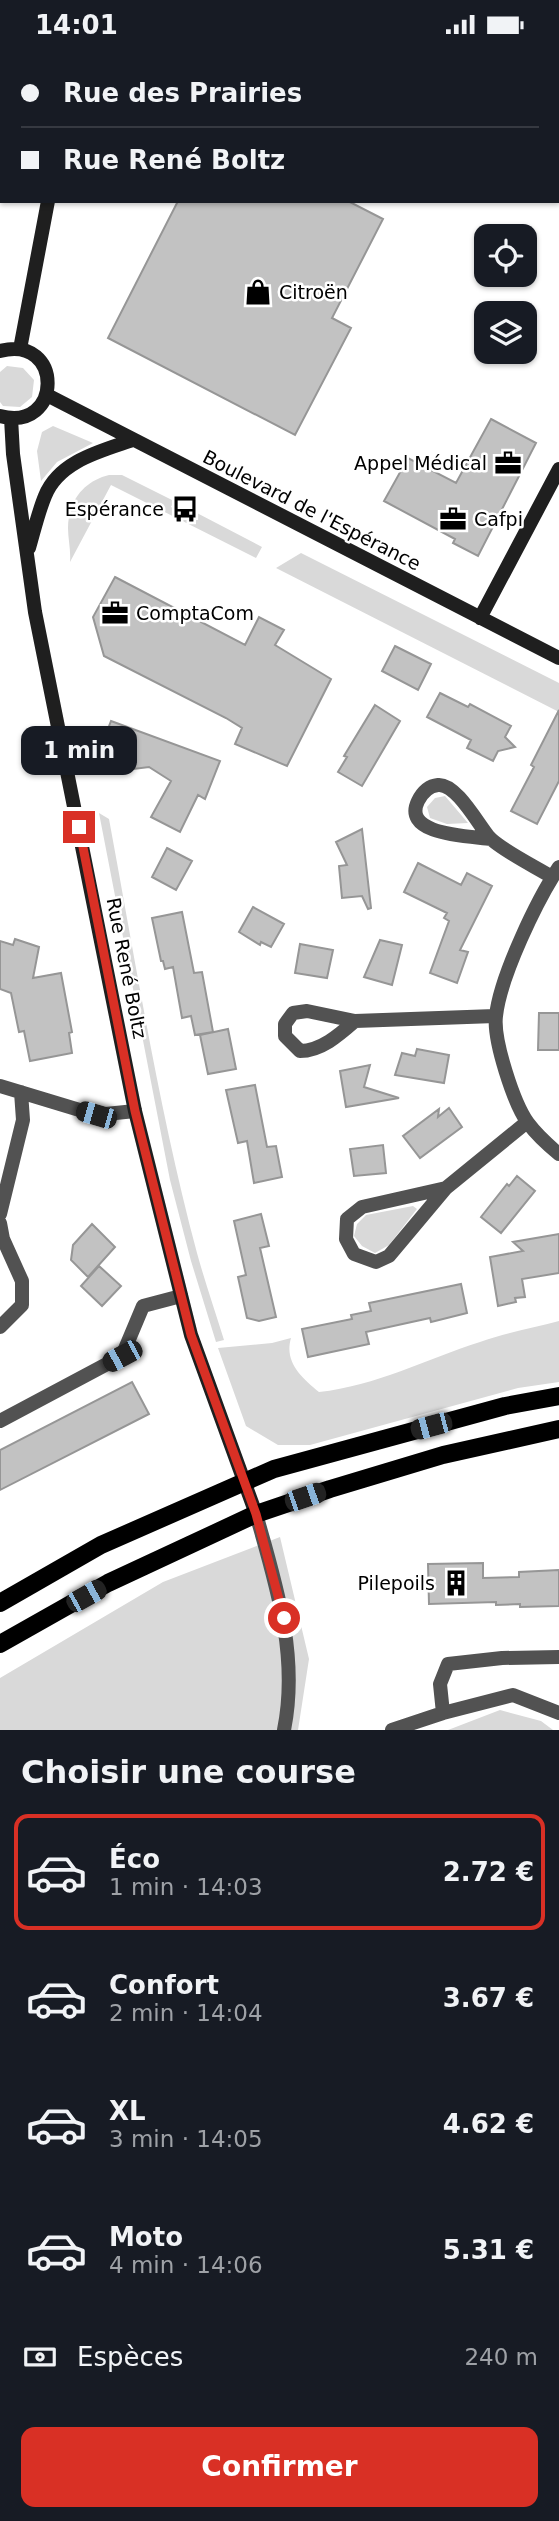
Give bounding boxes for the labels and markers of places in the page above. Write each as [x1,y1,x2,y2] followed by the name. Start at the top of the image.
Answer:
[243,277,273,307] shop icon: Citroën
[279,281,348,303] place label: Citroën
[493,448,523,478] office icon: Appel Médical
[354,452,487,474] place label: Appel Médical
[170,494,200,524] bus stop icon: Espérance
[65,498,164,520] place label: Espérance
[438,504,468,534] office icon: Cafpi
[474,508,523,530] place label: Cafpi
[100,598,130,628] office icon: ComptaCom
[136,602,254,624] place label: ComptaCom
[441,1568,471,1598] building icon: Pilepoils
[358,1572,435,1594] place label: Pilepoils

